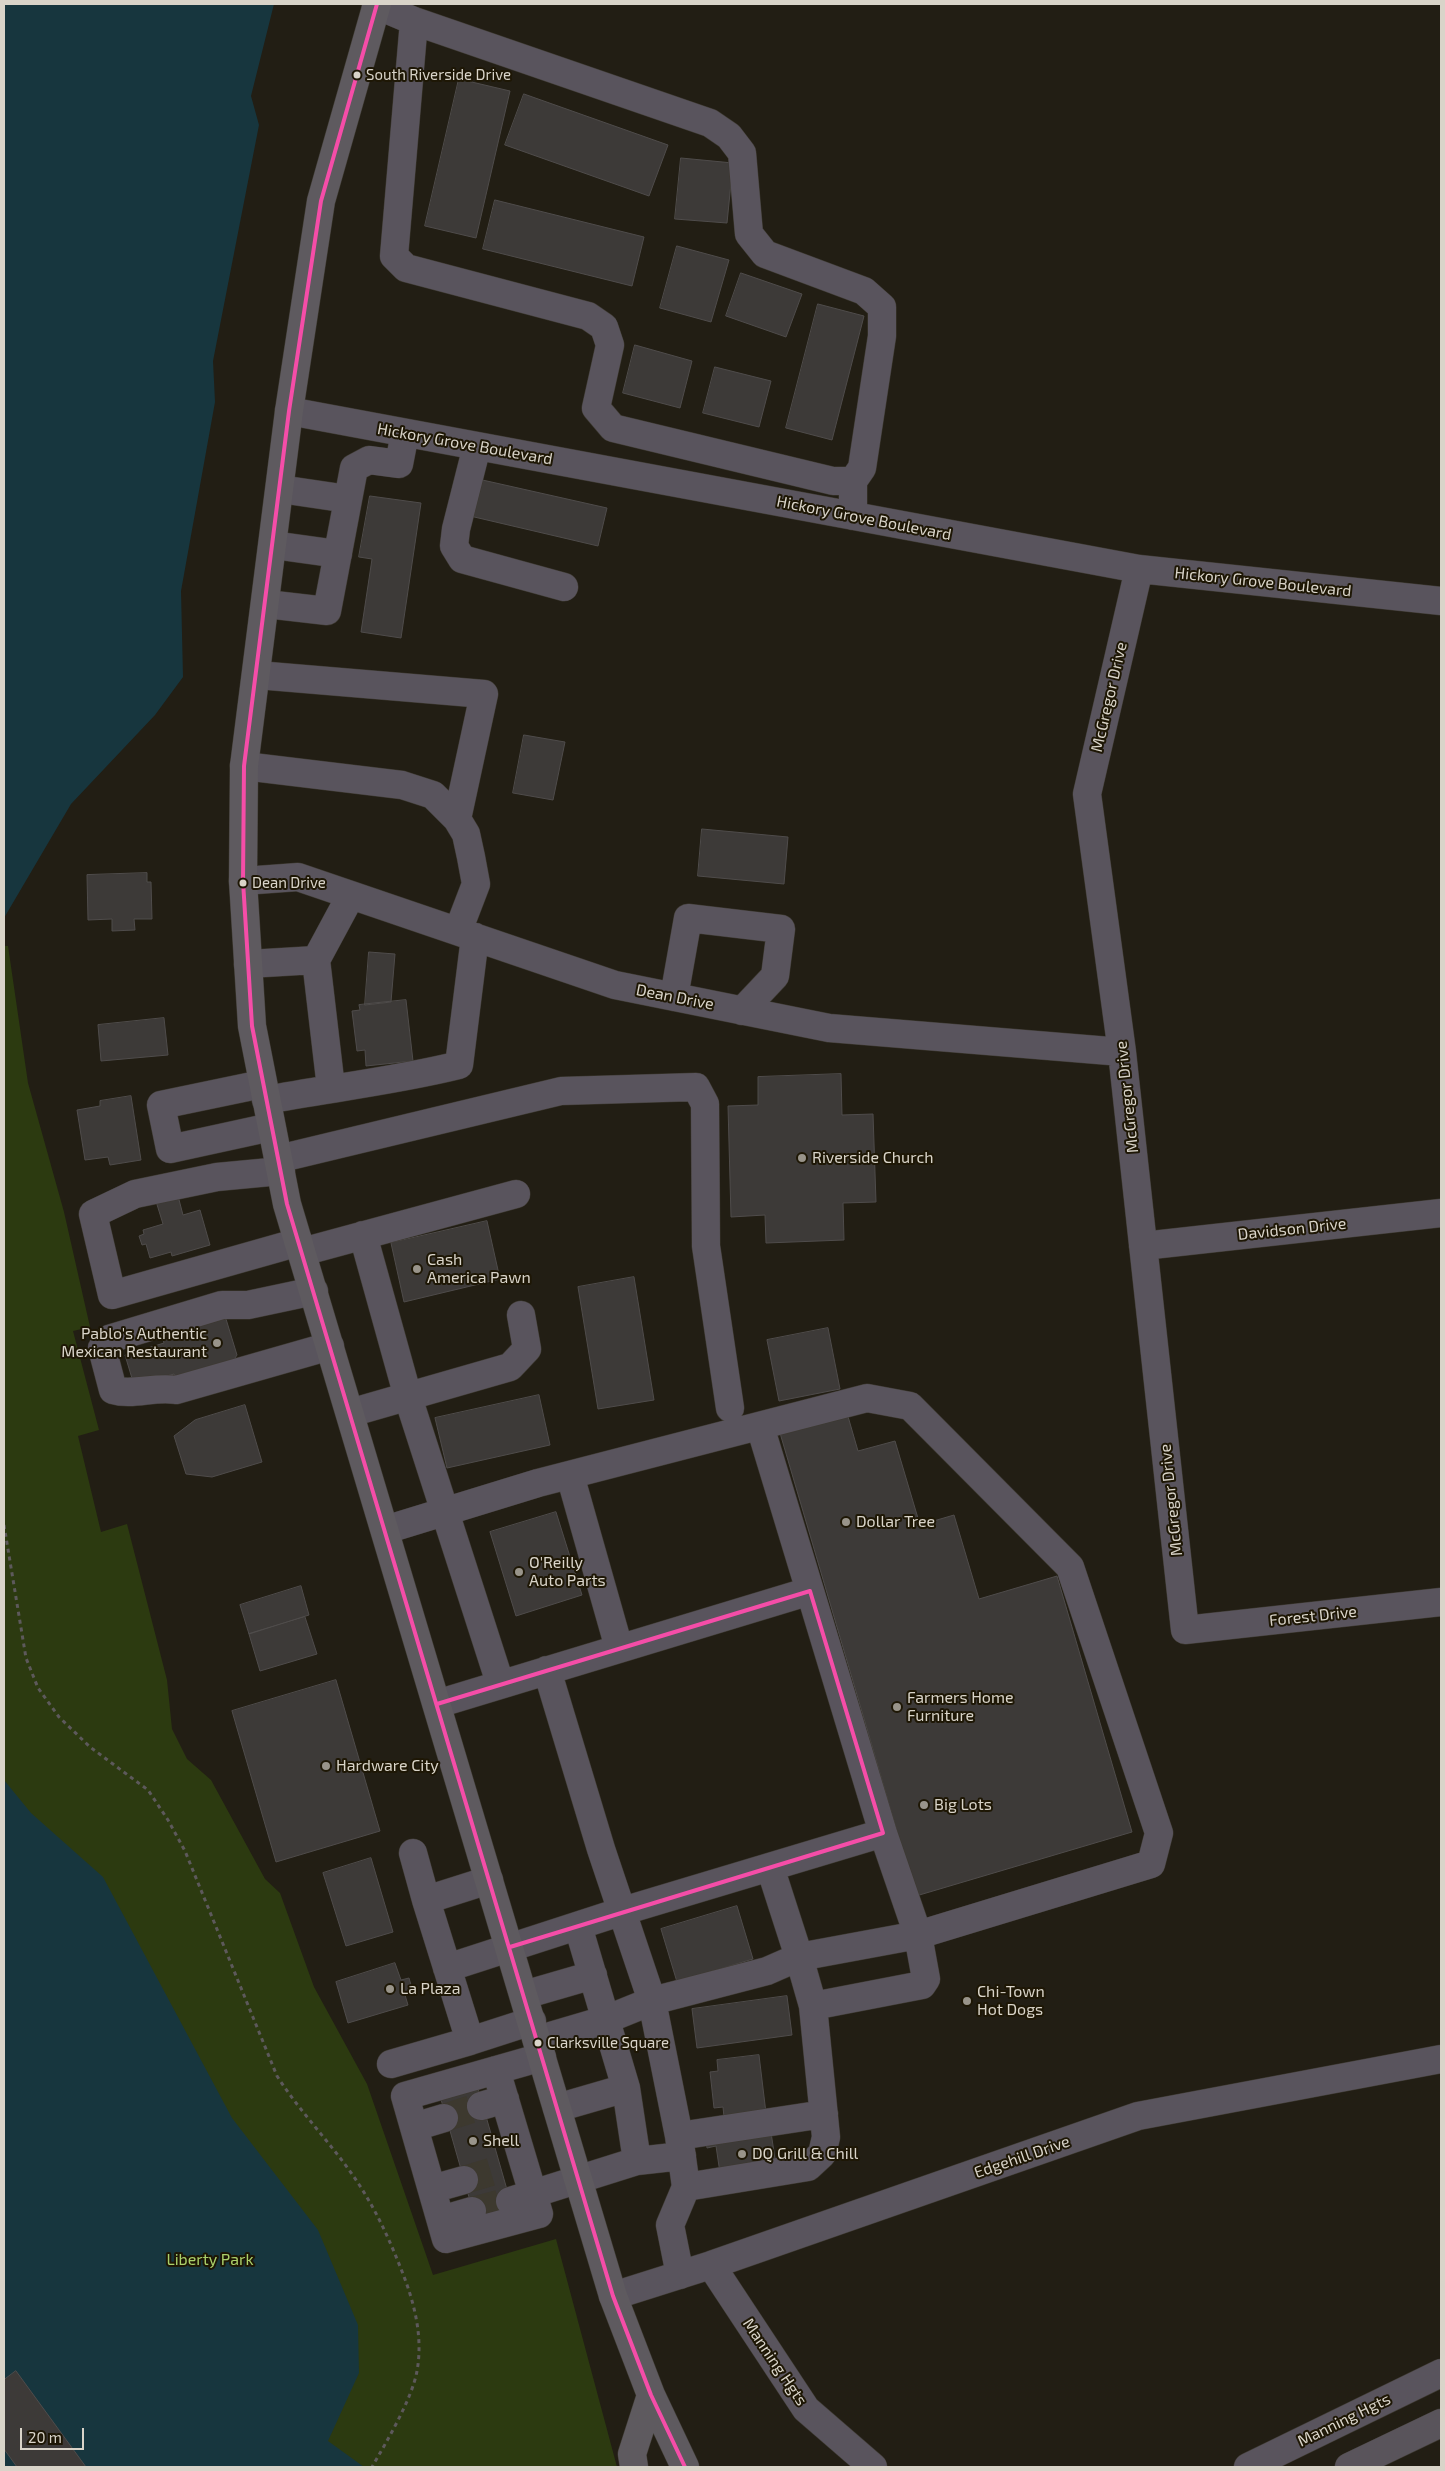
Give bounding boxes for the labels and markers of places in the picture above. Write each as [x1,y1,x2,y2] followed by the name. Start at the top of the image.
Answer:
[366,66,511,84] place label: South Riverside Drive
[352,70,362,80] marker: South Riverside Drive
[252,874,326,892] place label: Dean Drive
[238,878,248,888] marker: Dean Drive
[812,1148,934,1168] place label: Riverside Church
[796,1152,808,1164] marker: Riverside Church
[427,1250,531,1288] place label: Cash America Pawn
[411,1263,423,1275] marker: Cash America Pawn
[61,1324,207,1362] place label: Pablo's Authentic Mexican Restaurant
[211,1337,223,1349] marker: Pablo's Authentic Mexican Restaurant
[856,1512,935,1532] place label: Dollar Tree
[840,1516,852,1528] marker: Dollar Tree
[529,1553,606,1591] place label: O'Reilly Auto Parts
[513,1566,525,1578] marker: O'Reilly Auto Parts
[907,1688,1014,1726] place label: Farmers Home Furniture
[891,1701,903,1713] marker: Farmers Home Furniture
[336,1756,439,1776] place label: Hardware City
[320,1760,332,1772] marker: Hardware City
[934,1795,992,1815] place label: Big Lots
[918,1799,930,1811] marker: Big Lots
[400,1979,460,1999] place label: La Plaza
[977,1982,1045,2020] place label: Chi-Town Hot Dogs
[384,1983,396,1995] marker: La Plaza
[961,1995,973,2007] marker: Chi-Town Hot Dogs
[547,2034,669,2052] place label: Clarksville Square
[533,2038,543,2048] marker: Clarksville Square
[483,2131,519,2151] place label: Shell
[467,2135,479,2147] marker: Shell
[752,2144,858,2164] place label: DQ Grill & Chill
[736,2148,748,2160] marker: DQ Grill & Chill

